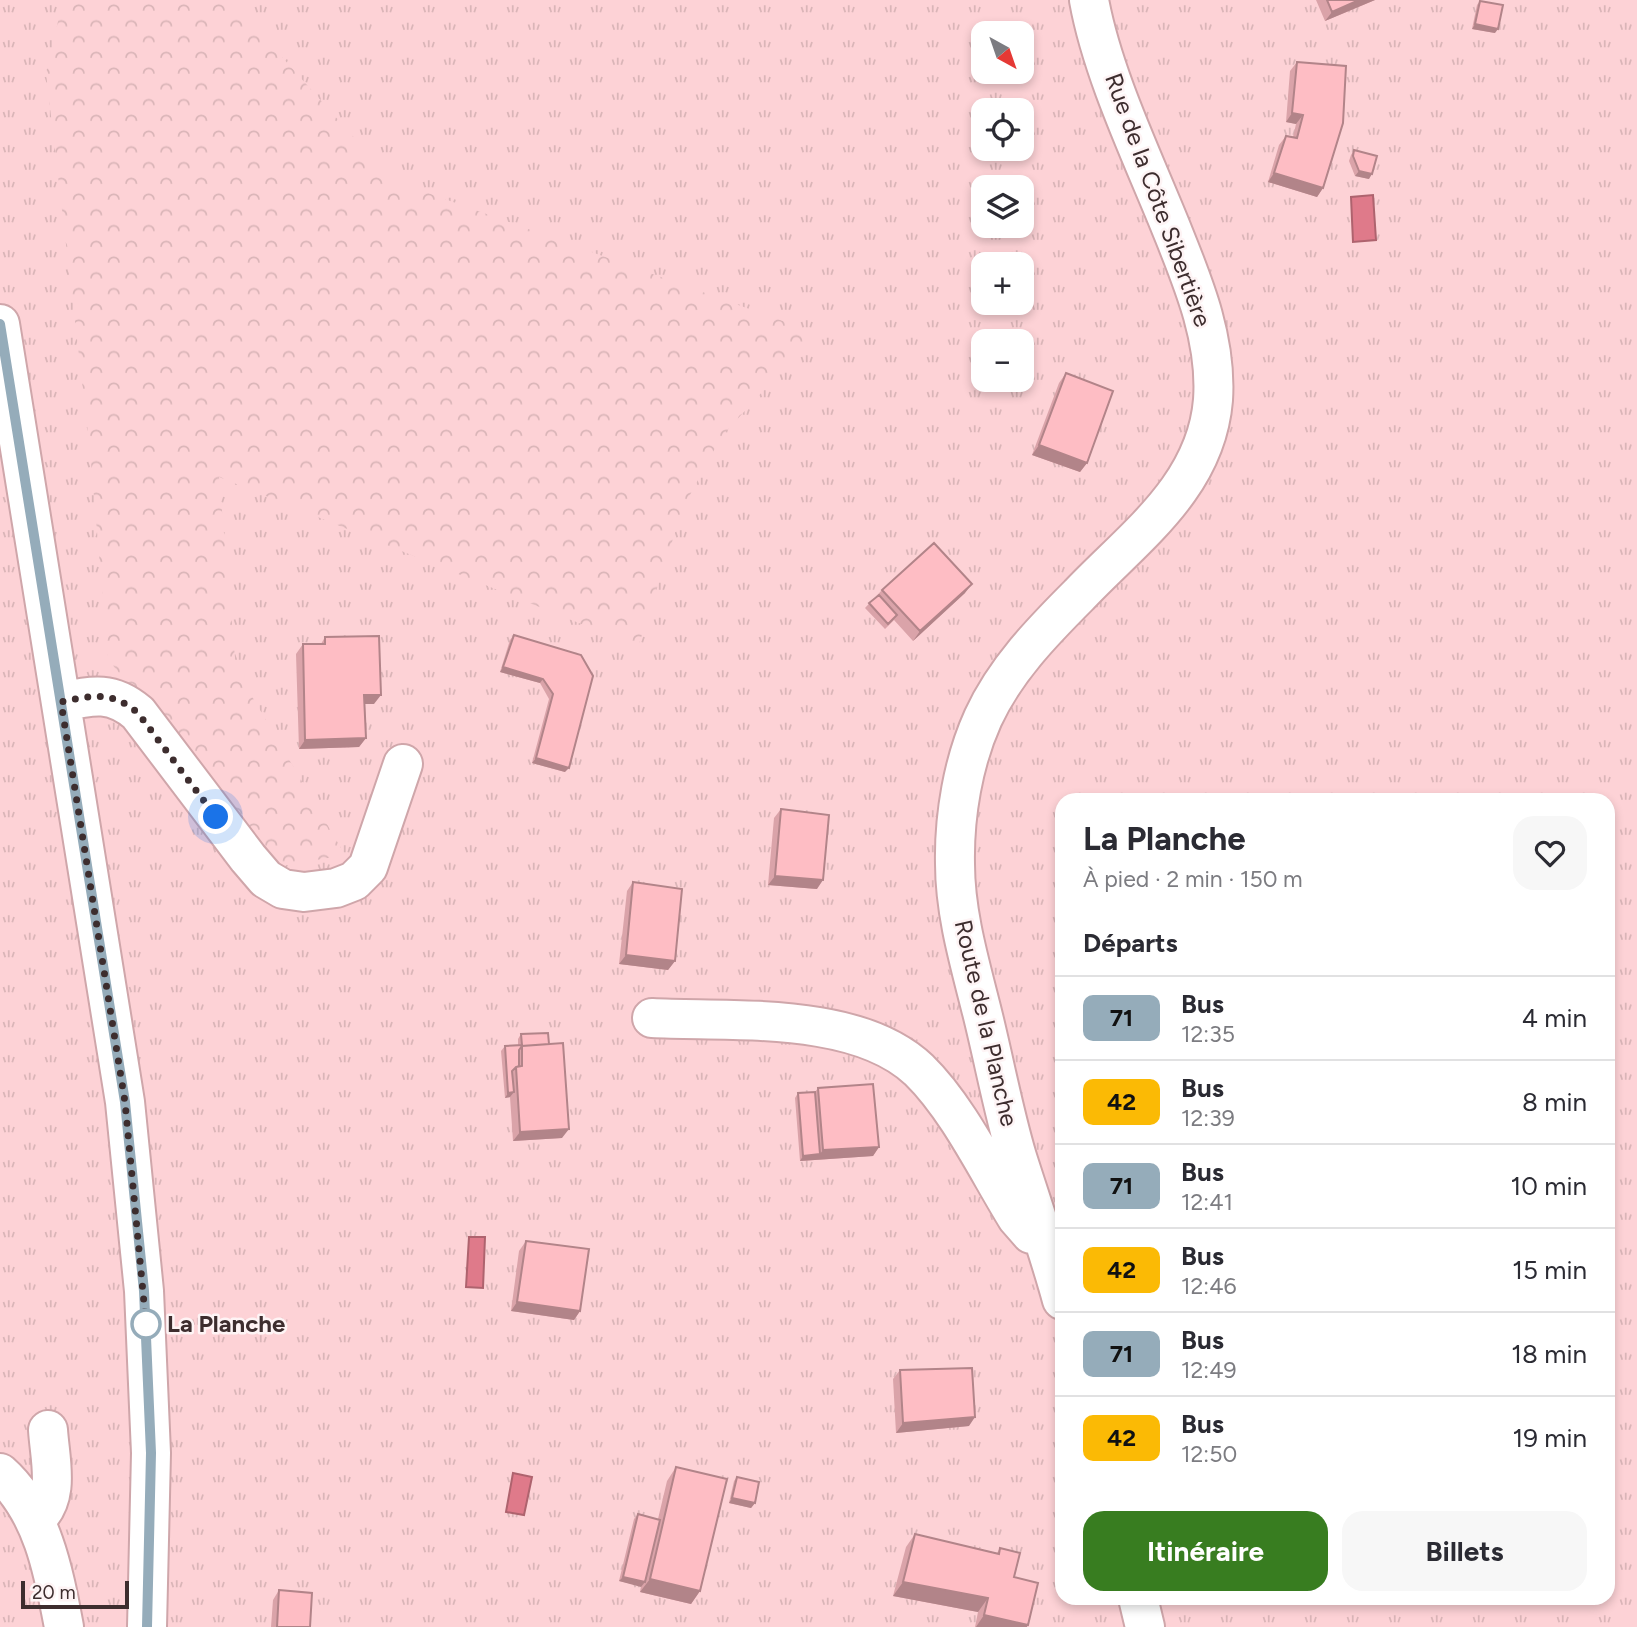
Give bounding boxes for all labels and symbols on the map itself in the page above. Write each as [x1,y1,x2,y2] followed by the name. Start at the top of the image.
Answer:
[971,21,1034,84] north arrow
[1099,69,1218,331] street label: Rue de la Côte Sibertière
[198,799,233,834] your location
[949,917,1024,1129] street label: Route de la Planche
[131,1309,161,1339] marker: La Planche
[167,1309,285,1338] place label: La Planche
[21,1578,130,1610] scale bar

